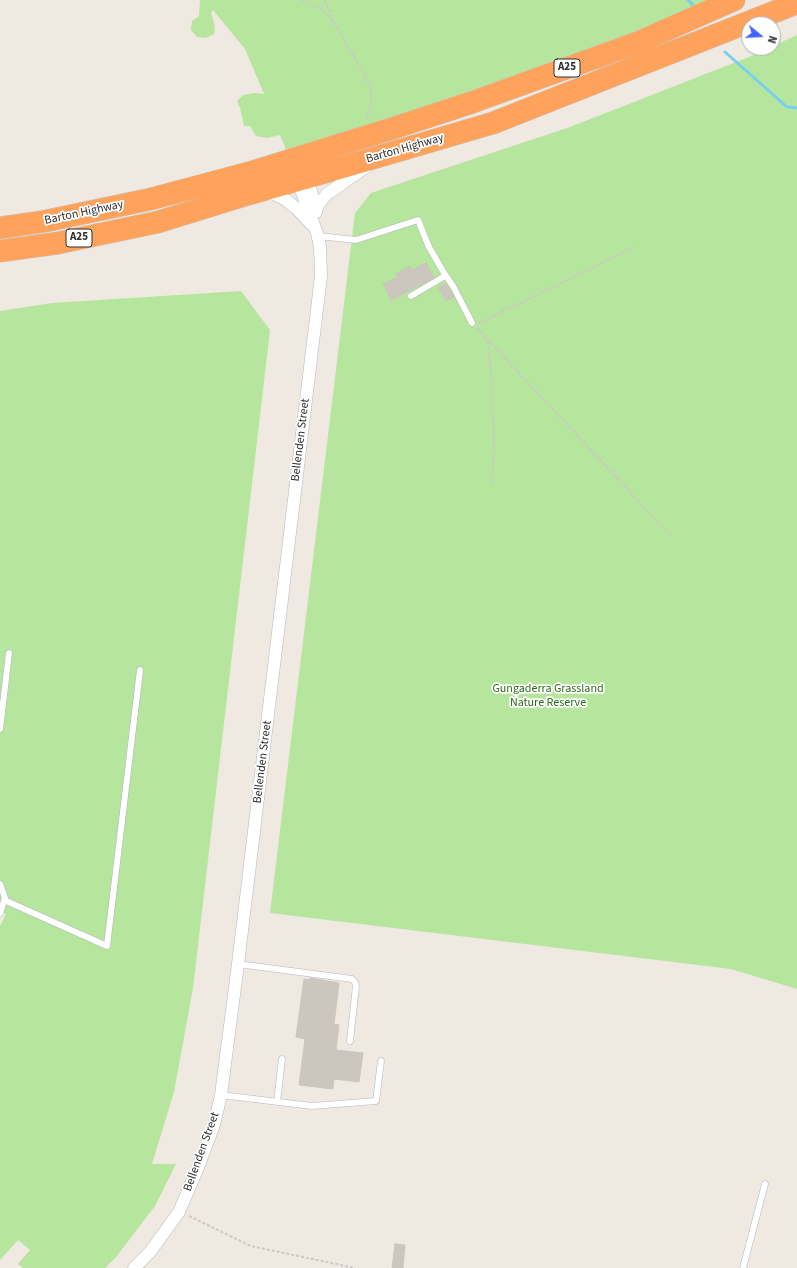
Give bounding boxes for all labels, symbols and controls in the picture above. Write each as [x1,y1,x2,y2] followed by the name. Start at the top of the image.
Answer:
[741,16,781,56] north arrow
[764,34,780,45] text: N
[554,59,580,77] road number: A25
[364,131,446,167] street label: Barton Highway
[43,198,125,228] street label: Barton Highway
[66,229,92,247] road number: A25
[289,398,313,482] street label: Bellenden Street
[492,682,604,710] park label: Gungaderra Grassland Nature Reserve
[251,720,275,804] street label: Bellenden Street
[181,1110,223,1194] street label: Bellenden Street

